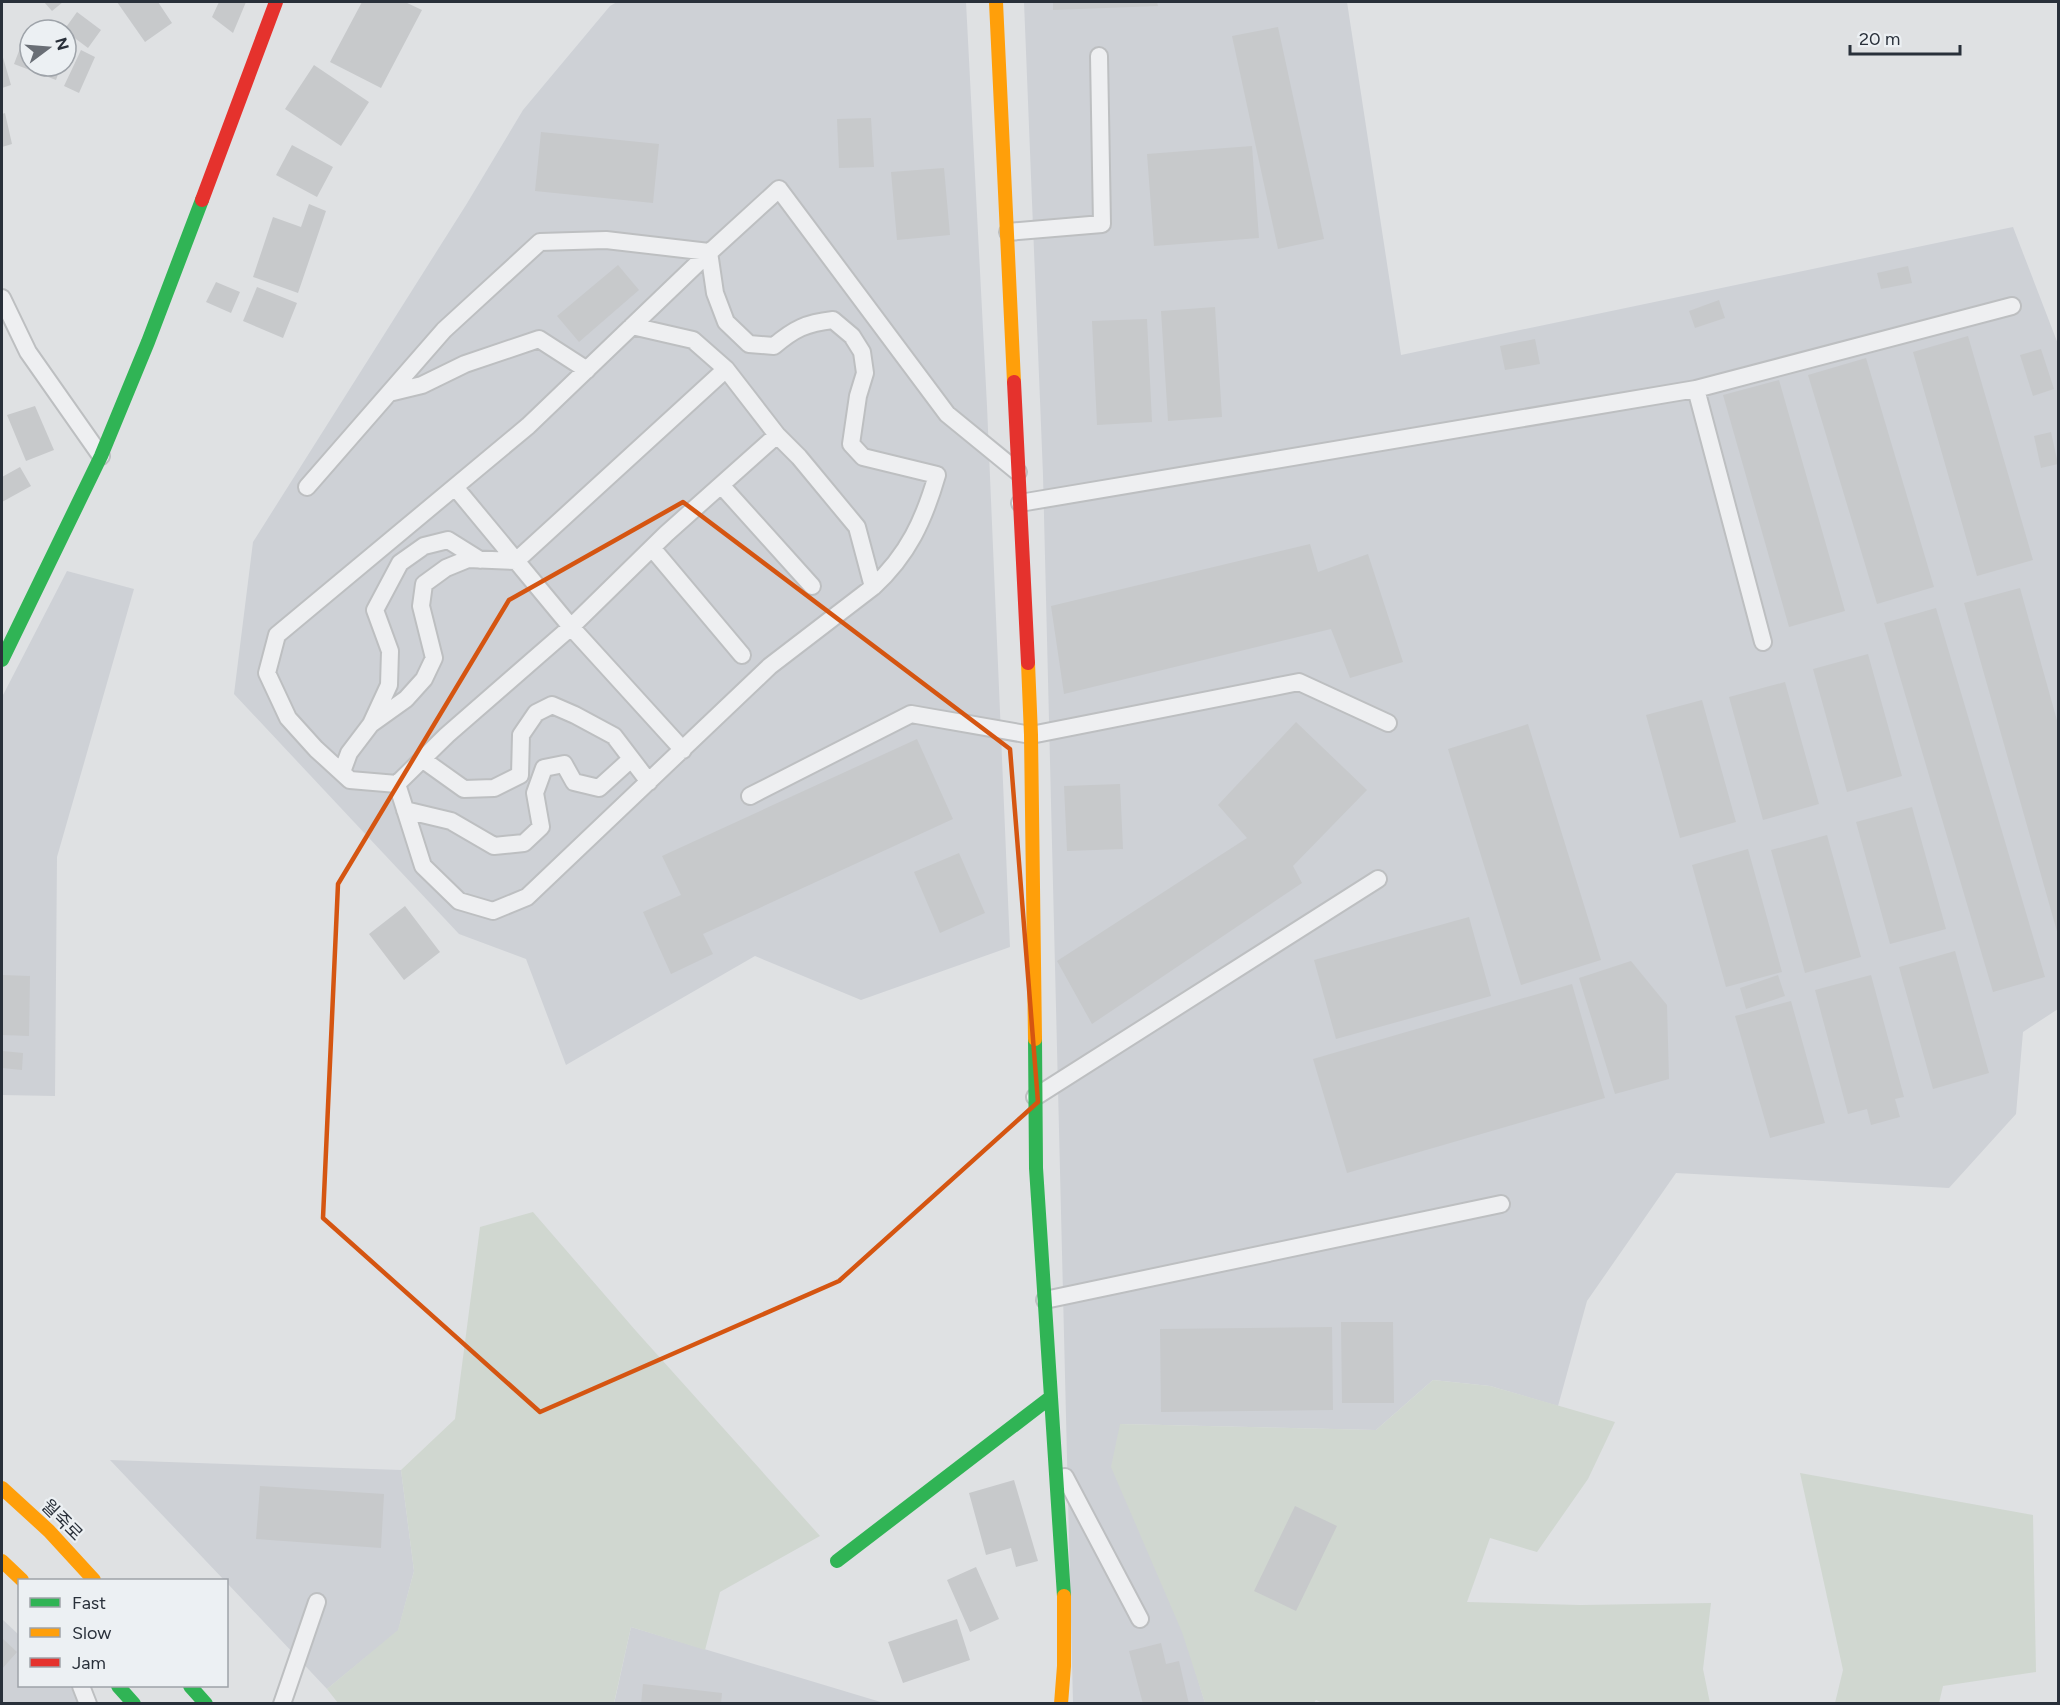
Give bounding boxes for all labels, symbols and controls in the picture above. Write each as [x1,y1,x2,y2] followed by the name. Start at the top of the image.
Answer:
[18,18,78,78] north arrow
[1850,18,1960,56] scale bar
[1859,28,1900,50] text: 20 m
[51,35,73,53] text: N
[37,1495,87,1545] street label: 월죽로
[18,1579,228,1687] legend
[72,1592,106,1614] text: Fast
[72,1622,111,1644] text: Slow
[72,1652,106,1674] text: Jam

